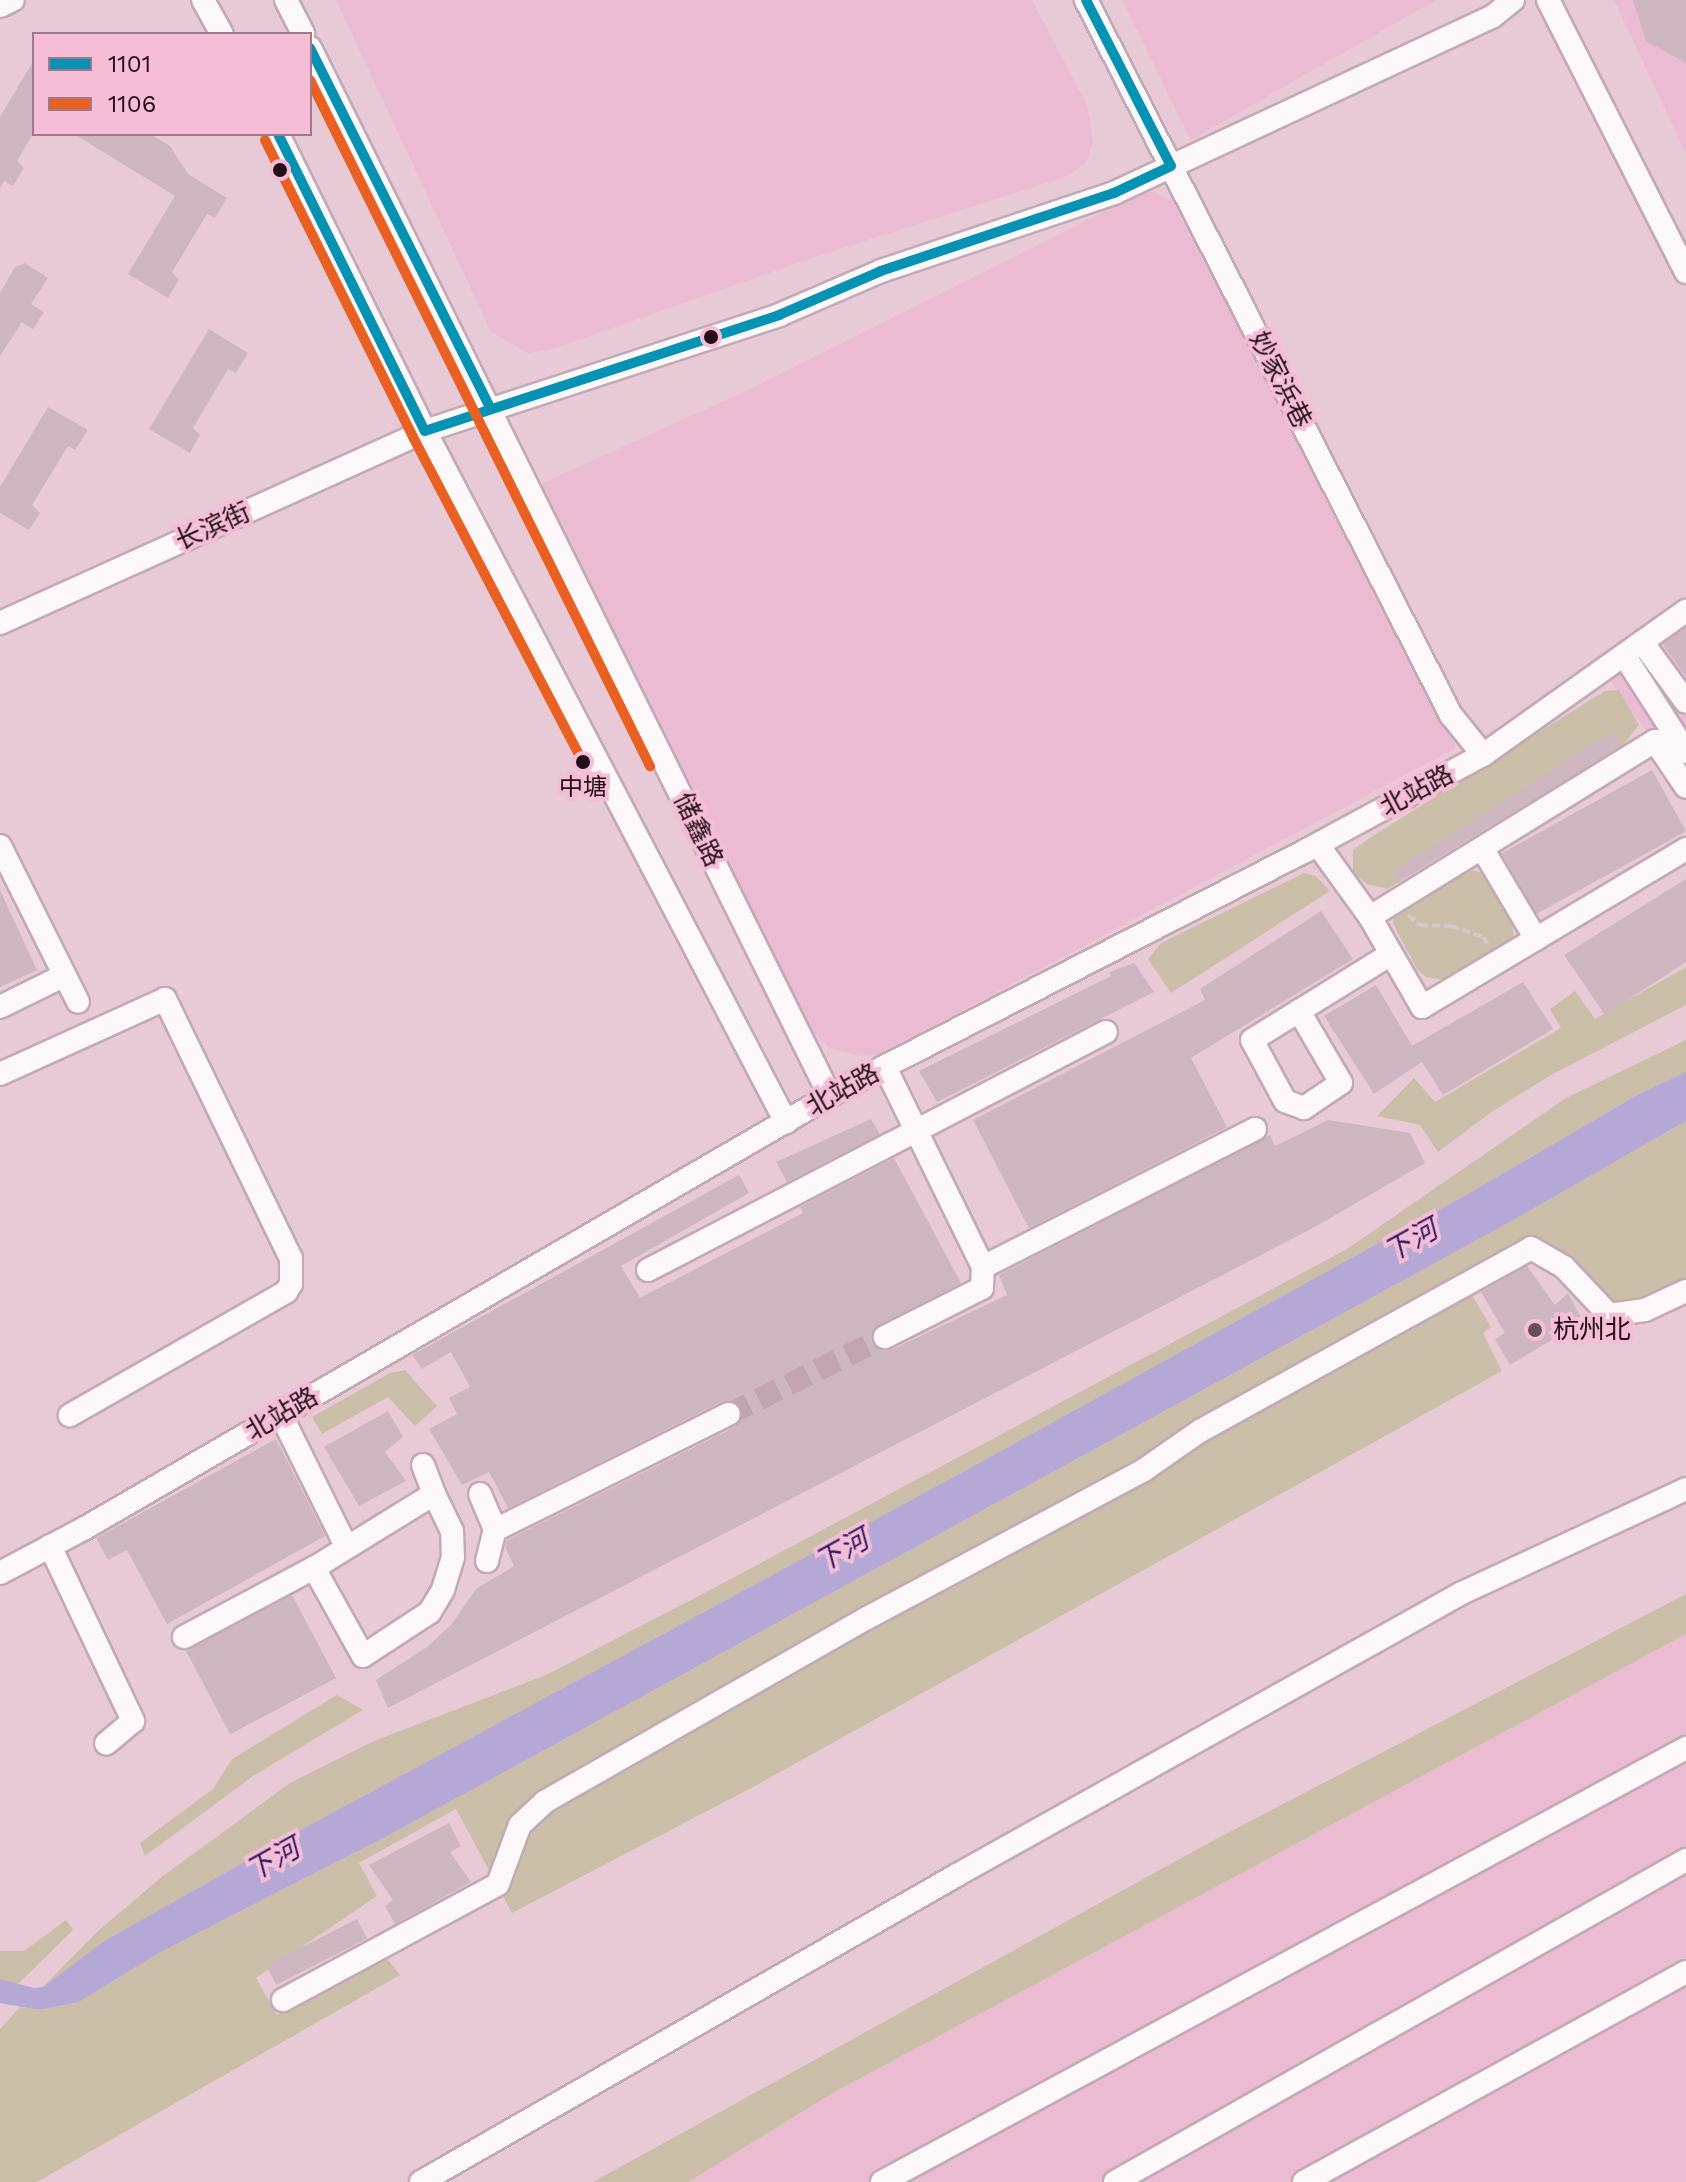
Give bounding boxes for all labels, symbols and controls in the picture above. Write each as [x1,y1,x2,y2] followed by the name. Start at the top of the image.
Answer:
[32,32,312,136] legend
[108,50,151,78] text: 1101
[108,90,156,118] text: 1106
[272,162,288,178] unlabelled marker
[1242,327,1318,433] street label: 妙家浜巷
[703,329,719,345] unlabelled marker
[171,497,255,557] street label: 长滨街
[575,754,591,770] marker: 中塘
[1375,759,1459,823] street label: 北站路
[559,774,607,802] place label: 中塘
[667,788,729,872] street label: 储鑫路
[801,1057,885,1123] street label: 北站路
[1378,1213,1444,1269] water label: 下河
[1553,1314,1631,1346] place label: 杭州北
[1524,1319,1546,1341] marker: 杭州北
[240,1381,324,1447] street label: 北站路
[809,1523,875,1579] water label: 下河
[240,1832,306,1888] water label: 下河

